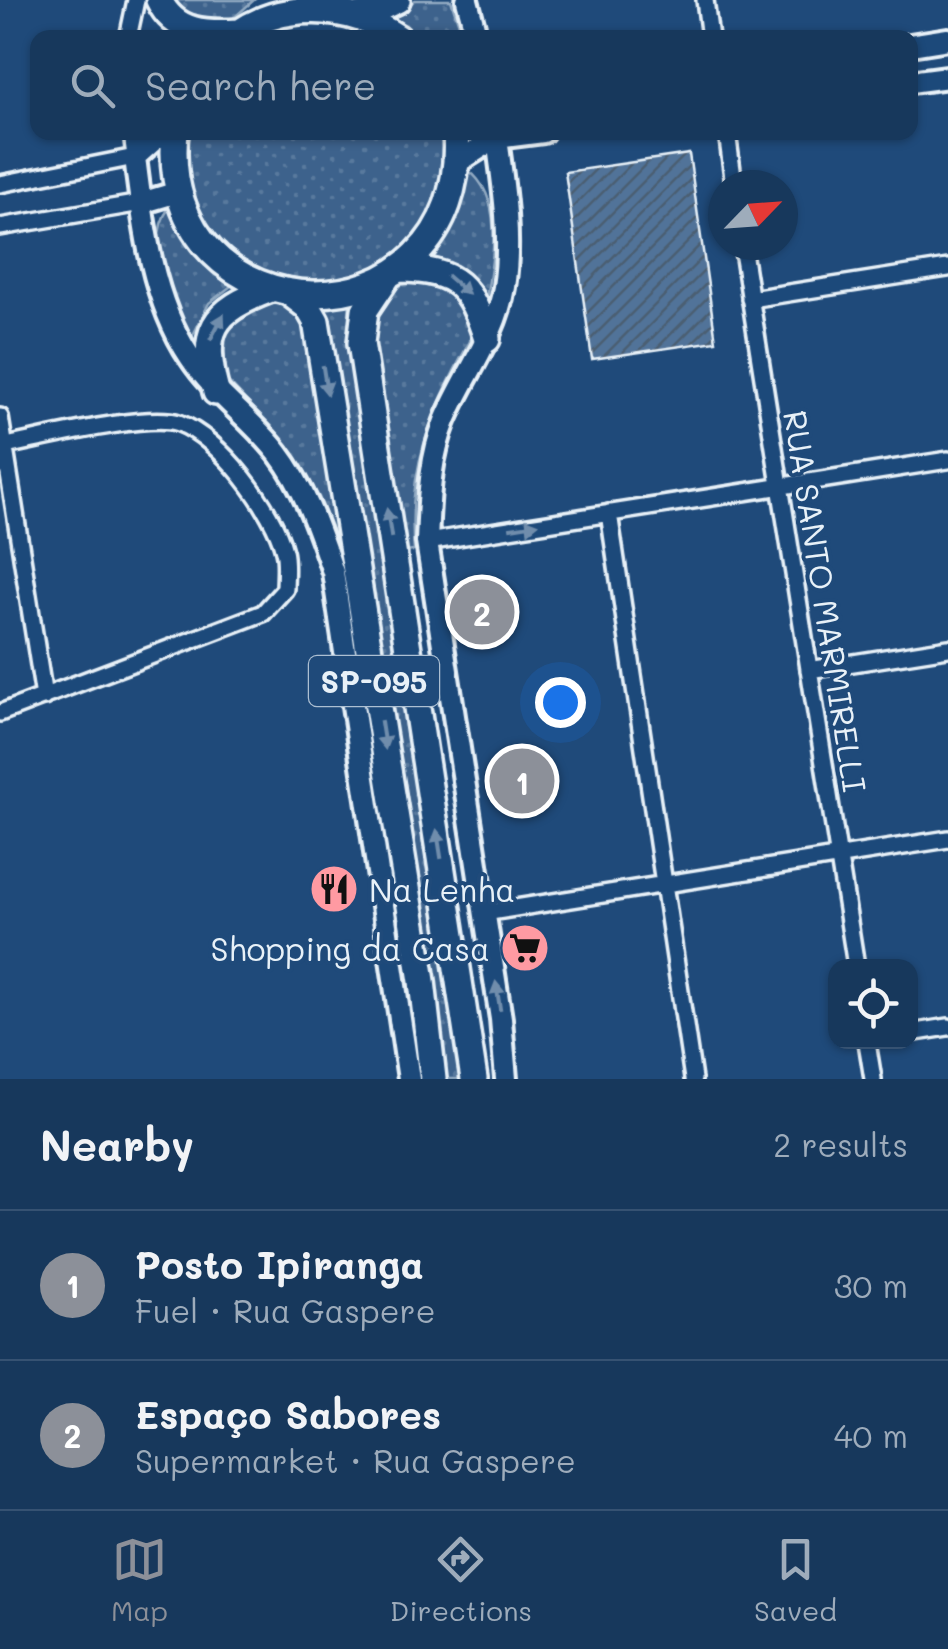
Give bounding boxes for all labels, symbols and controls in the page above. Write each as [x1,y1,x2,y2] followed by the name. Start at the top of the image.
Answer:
[30,30,918,140] search box
[65,58,120,113] icon: search
[145,60,376,110] text: Search here
[708,170,798,260] north arrow
[445,274,470,296] one-way arrow
[208,313,225,341] one-way arrow
[318,365,334,396] one-way arrow
[775,407,877,795] street label: RUA SANTO MARMIRELLI
[381,507,397,538] one-way arrow
[508,518,540,534] one-way arrow
[450,574,514,650] pin: 2
[309,656,439,706] road number: SP-095
[535,677,586,728] your location
[375,720,391,752] one-way arrow
[490,744,554,818] pin: 1
[430,828,446,860] one-way arrow
[308,863,360,915] restaurant icon: Na Lenha
[369,868,515,910] place label: Na Lenha
[499,922,551,974] supermarket icon: Shopping da Casa
[210,927,490,969] place label: Shopping da Casa
[828,959,918,1049] map controls
[828,959,918,1049] button: locate
[489,980,505,1011] one-way arrow
[40,1117,194,1172] text: Nearby
[773,1123,908,1165] text: 2 results
[135,1239,424,1289] text: Posto Ipiranga
[65,1264,80,1306] text: 1
[834,1264,908,1306] text: 30 m
[135,1289,435,1331] text: Fuel · Rua Gaspere
[135,1389,441,1439] text: Espaço Sabores
[64,1414,81,1456] text: 2
[834,1414,908,1456] text: 40 m
[135,1439,576,1481] text: Supermarket · Rua Gaspere
[111,1532,168,1628] tab: Map
[390,1532,532,1628] tab: Directions
[754,1532,837,1628] tab: Saved

